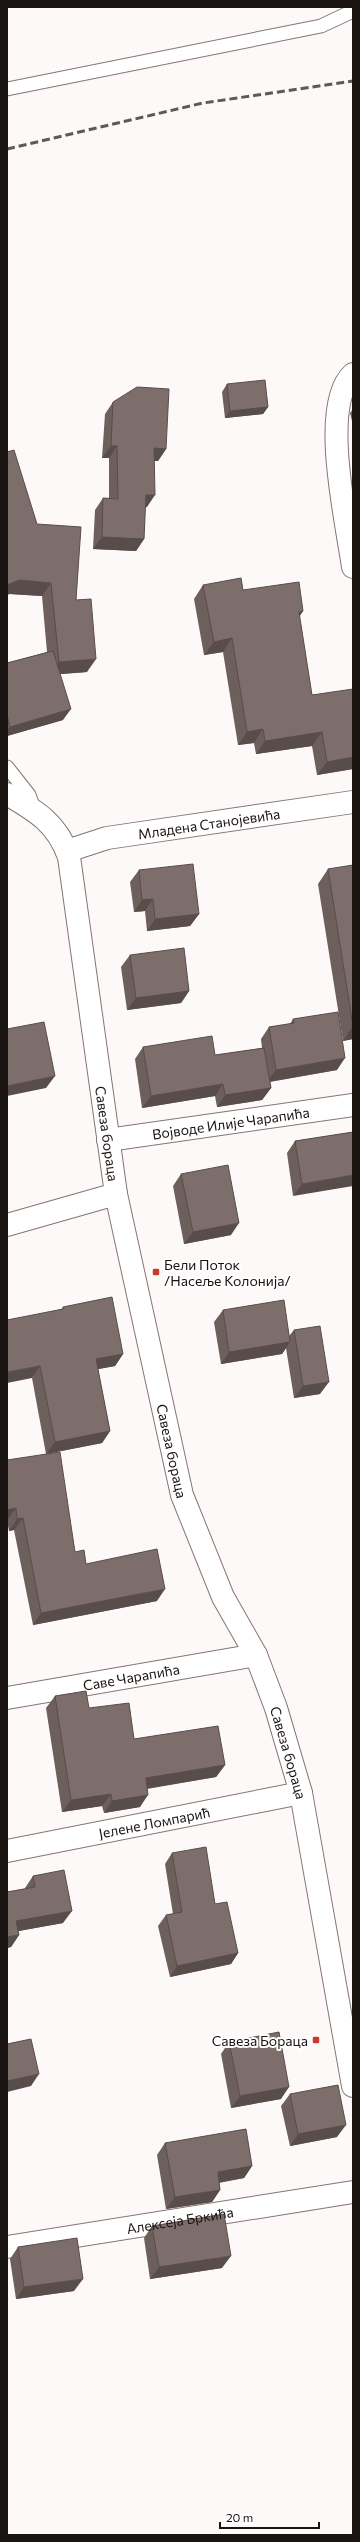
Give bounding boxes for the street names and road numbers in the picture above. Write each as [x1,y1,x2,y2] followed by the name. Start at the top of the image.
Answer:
[137,804,281,842] street label: Младена Станојевића
[93,1085,123,1182] street label: Савеза бораца
[151,1103,311,1142] street label: Војводе Илије Чарапића
[154,1402,191,1500] street label: Савеза бораца
[81,1660,181,1693] street label: Саве Чарапића
[267,1704,310,1800] street label: Савеза бораца
[97,1803,211,1841] street label: Јелене Ломпарић
[125,2203,234,2236] street label: Алексеја Бркића

